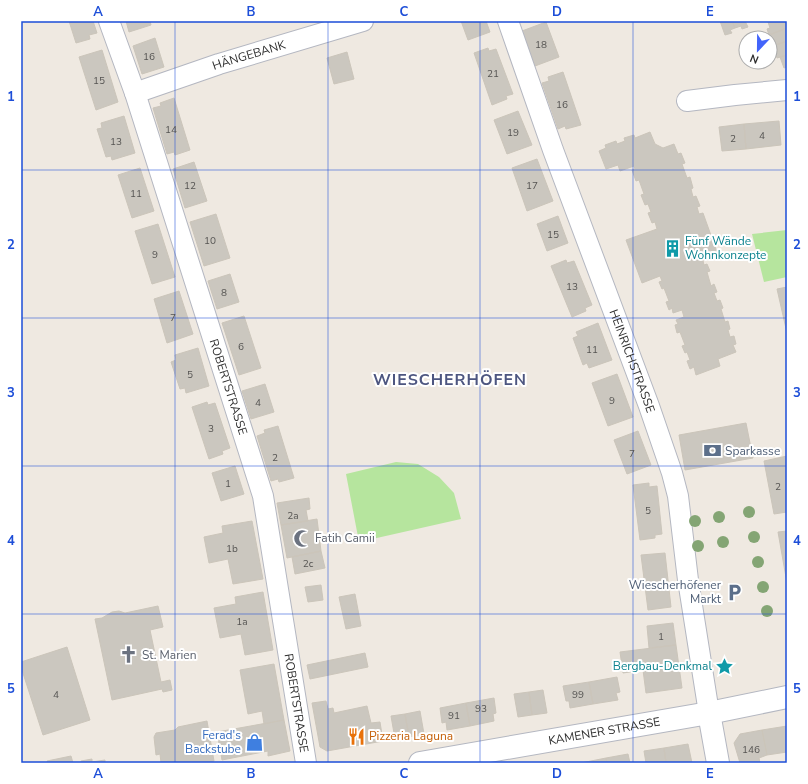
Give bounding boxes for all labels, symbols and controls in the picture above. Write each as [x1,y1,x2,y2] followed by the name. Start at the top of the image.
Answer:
[93,3,103,21] text: A
[247,3,256,21] text: B
[400,3,409,21] text: C
[552,3,562,21] text: D
[706,3,714,21] text: E
[738,30,778,70] north arrow
[210,36,288,74] street label: HÄNGEBANK
[535,38,547,52] house number: 18
[143,50,155,64] house number: 16
[748,50,761,67] text: N
[487,67,499,81] house number: 21
[93,74,105,88] house number: 15
[7,88,15,106] text: 1
[793,88,801,106] text: 1
[556,98,568,112] house number: 16
[165,123,177,137] house number: 14
[507,126,519,140] house number: 19
[759,129,765,143] house number: 4
[730,132,736,146] house number: 2
[110,135,122,149] house number: 13
[184,179,196,193] house number: 12
[526,179,538,193] house number: 17
[130,187,142,201] house number: 11
[547,228,559,242] house number: 15
[685,233,766,263] place label: Fünf Wände Wohnkonzepte
[204,234,216,248] house number: 10
[7,236,15,254] text: 2
[793,236,801,254] text: 2
[662,238,682,258] building icon: Fünf Wände Wohnkonzepte
[152,248,158,262] house number: 9
[566,280,578,294] house number: 13
[221,286,227,300] house number: 8
[605,307,659,415] street label: HEINRICHSTRASSE
[170,311,176,325] house number: 7
[206,337,251,437] street label: ROBERTSTRASSE
[238,340,244,354] house number: 6
[586,343,598,357] house number: 11
[187,368,193,382] house number: 5
[373,369,527,391] district label: WIESCHERHÖFEN
[7,384,15,402] text: 3
[793,384,801,402] text: 3
[609,394,615,408] house number: 9
[255,396,261,410] house number: 4
[208,422,214,436] house number: 3
[702,441,722,461] bank icon: Sparkasse
[725,443,780,459] place label: Sparkasse
[629,447,635,461] house number: 7
[272,451,278,465] house number: 2
[225,477,231,491] house number: 1
[775,480,781,494] house number: 2
[645,504,651,518] house number: 5
[287,509,299,523] house number: 2a
[292,528,312,548] mosque icon: Fatih Camii
[315,530,375,546] place label: Fatih Camii
[7,532,15,550] text: 4
[793,532,801,550] text: 4
[226,542,238,556] house number: 1b
[303,557,314,571] house number: 2c
[629,577,722,607] place label: Wiescherhöfener Markt
[724,582,744,602] parking icon: Wiescherhöfener Markt
[236,615,248,629] house number: 1a
[658,630,664,644] house number: 1
[119,645,139,665] church icon: St. Marien
[142,647,196,663] place label: St. Marien
[280,652,312,754] street label: ROBERTSTRASSE
[715,656,735,676] place icon: Bergbau-Denkmal
[613,658,712,674] place label: Bergbau-Denkmal
[7,680,15,698] text: 5
[793,680,801,698] text: 5
[53,688,59,702] house number: 4
[572,688,584,702] house number: 99
[475,702,487,716] house number: 93
[448,709,460,723] house number: 91
[547,714,661,749] street label: KAMENER STRASSE
[346,726,366,746] restaurant icon: Pizzeria Laguna
[185,727,241,757] place label: Ferad's Backstube
[369,728,453,744] place label: Pizzeria Laguna
[244,732,264,752] shop icon: Ferad's Backstube
[742,743,760,757] house number: 146
[93,765,103,783] text: A
[247,765,256,783] text: B
[400,765,409,783] text: C
[552,765,562,783] text: D
[706,765,714,783] text: E

